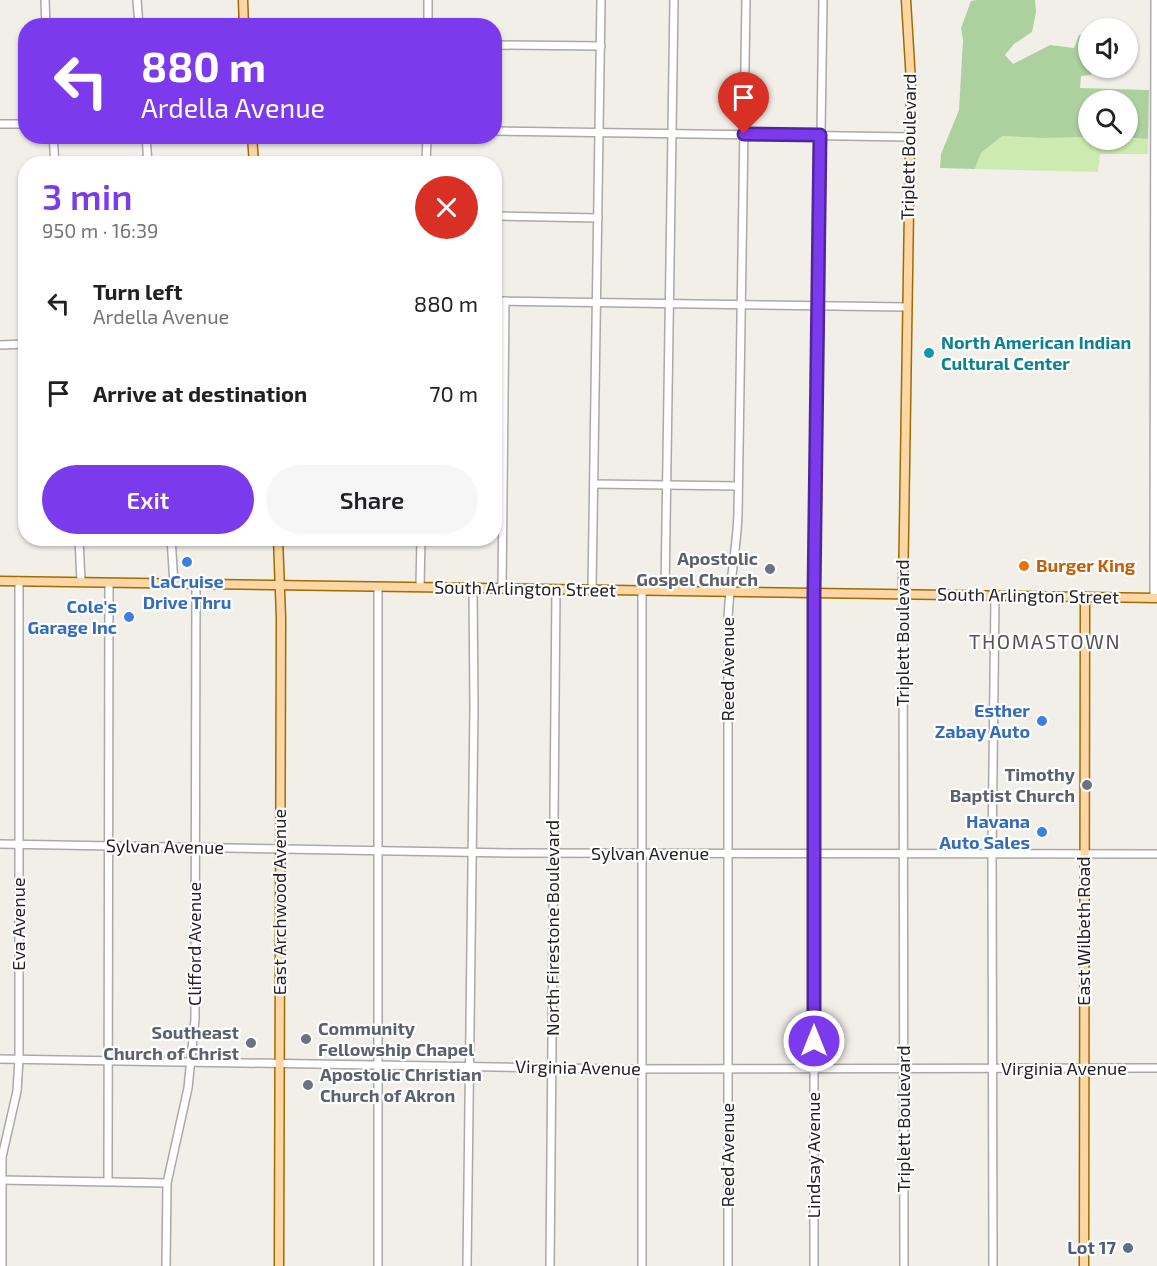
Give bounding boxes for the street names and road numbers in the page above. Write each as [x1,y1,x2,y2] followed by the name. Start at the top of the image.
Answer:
[896,73,920,221] street label: Triplett Boulevard
[891,560,913,706] street label: Triplett Boulevard
[434,575,616,601] street label: South Arlington Street
[937,582,1119,608] street label: South Arlington Street
[716,617,738,721] street label: Reed Avenue
[268,809,290,995] street label: East Archwood Avenue
[541,820,563,1036] street label: North Firestone Boulevard
[106,834,224,858] street label: Sylvan Avenue
[591,842,709,864] street label: Sylvan Avenue
[1072,856,1094,1006] street label: East Wilbeth Road
[7,877,29,971] street label: Eva Avenue
[183,882,205,1006] street label: Clifford Avenue
[892,1046,914,1192] street label: Triplett Boulevard
[515,1055,641,1079] street label: Virginia Avenue
[1001,1057,1127,1079] street label: Virginia Avenue
[802,1092,824,1218] street label: Lindsay Avenue
[716,1103,738,1207] street label: Reed Avenue

